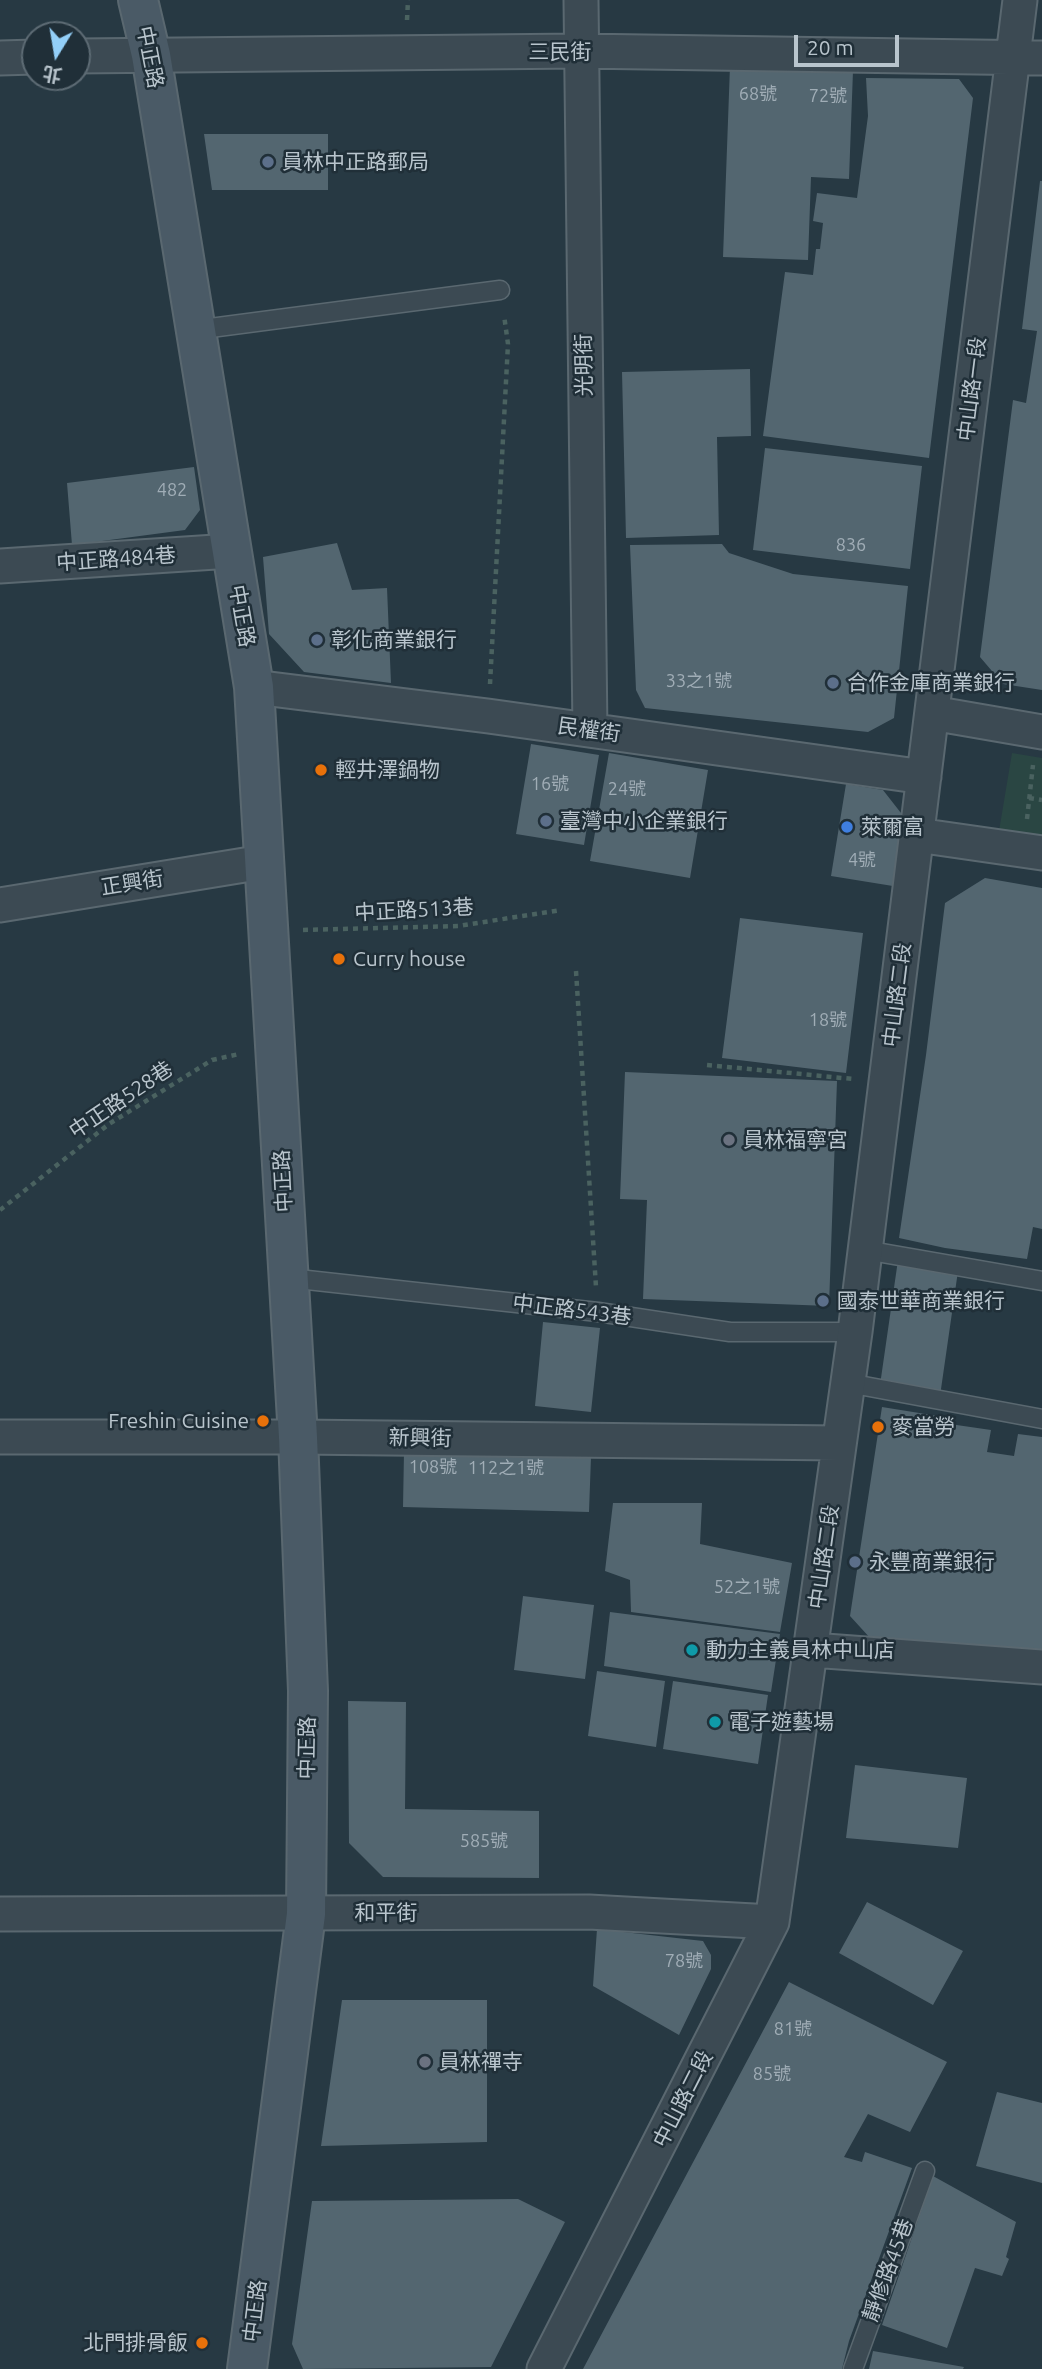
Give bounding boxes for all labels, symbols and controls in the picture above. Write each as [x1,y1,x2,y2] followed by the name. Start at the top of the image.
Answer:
[21,21,91,91] north arrow
[797,21,902,65] scale bar
[132,24,168,90] street label: 中正路
[807,35,854,59] text: 20 m
[529,39,591,65] street label: 三民街
[41,62,64,87] text: 北
[739,83,777,105] house number: 68號
[809,85,847,107] house number: 72號
[282,149,429,175] place label: 員林中正路郵局
[260,154,276,170] marker: 員林中正路郵局
[571,333,597,397] street label: 光明街
[953,335,991,443] street label: 中山路一段
[157,479,187,501] house number: 482
[836,534,866,556] house number: 836
[56,542,176,576] street label: 中正路484巷
[224,583,260,649] street label: 中正路
[331,627,457,653] place label: 彰化商業銀行
[309,632,325,648] marker: 彰化商業銀行
[666,670,732,692] house number: 33之1號
[847,670,1015,696] place label: 合作金庫商業銀行
[825,675,841,691] marker: 合作金庫商業銀行
[556,713,622,747] street label: 民權街
[335,757,440,783] place label: 輕井澤鍋物
[313,762,329,778] marker: 輕井澤鍋物
[531,773,569,795] house number: 16號
[608,778,646,800] house number: 24號
[560,808,728,834] place label: 臺灣中小企業銀行
[538,813,554,829] marker: 臺灣中小企業銀行
[861,814,924,840] place label: 萊爾富
[839,819,855,835] marker: 萊爾富
[848,849,876,871] house number: 4號
[99,866,165,900] street label: 正興街
[354,894,474,926] street label: 中正路513巷
[878,941,916,1049] street label: 中山路二段
[353,946,466,972] place label: Curry house
[331,951,347,967] marker: Curry house
[809,1009,847,1031] house number: 18號
[64,1056,178,1144] street label: 中正路528巷
[743,1127,848,1153] place label: 員林福寧宮
[721,1132,737,1148] marker: 員林福寧宮
[269,1149,297,1213] street label: 中正路
[837,1288,1005,1314] place label: 國泰世華商業銀行
[511,1290,633,1330] street label: 中正路543巷
[815,1293,831,1309] marker: 國泰世華商業銀行
[108,1408,249,1434] place label: Freshin Cuisine
[255,1413,271,1429] marker: Freshin Cuisine
[892,1414,955,1440] place label: 麥當勞
[870,1419,886,1435] marker: 麥當勞
[388,1425,452,1451] street label: 新興街
[409,1456,457,1478] house number: 108號
[468,1457,544,1479] house number: 112之1號
[804,1503,844,1611] street label: 中山路二段
[869,1549,995,1575] place label: 永豐商業銀行
[847,1554,863,1570] marker: 永豐商業銀行
[714,1576,780,1598] house number: 52之1號
[706,1637,895,1663] place label: 動力主義員林中山店
[684,1642,700,1658] marker: 動力主義員林中山店
[729,1709,834,1735] place label: 電子遊藝場
[707,1714,723,1730] marker: 電子遊藝場
[294,1716,320,1780] street label: 中正路
[460,1830,508,1852] house number: 585號
[355,1900,417,1926] street label: 和平街
[665,1950,703,1972] house number: 78號
[774,2018,812,2040] house number: 81號
[648,2047,718,2151] street label: 中山路二段
[439,2049,523,2075] place label: 員林禪寺
[417,2054,433,2070] marker: 員林禪寺
[753,2063,791,2085] house number: 85號
[858,2215,918,2325] street label: 靜修路45巷
[239,2278,271,2344] street label: 中正路
[83,2330,188,2356] place label: 北門排骨飯
[194,2335,210,2351] marker: 北門排骨飯

